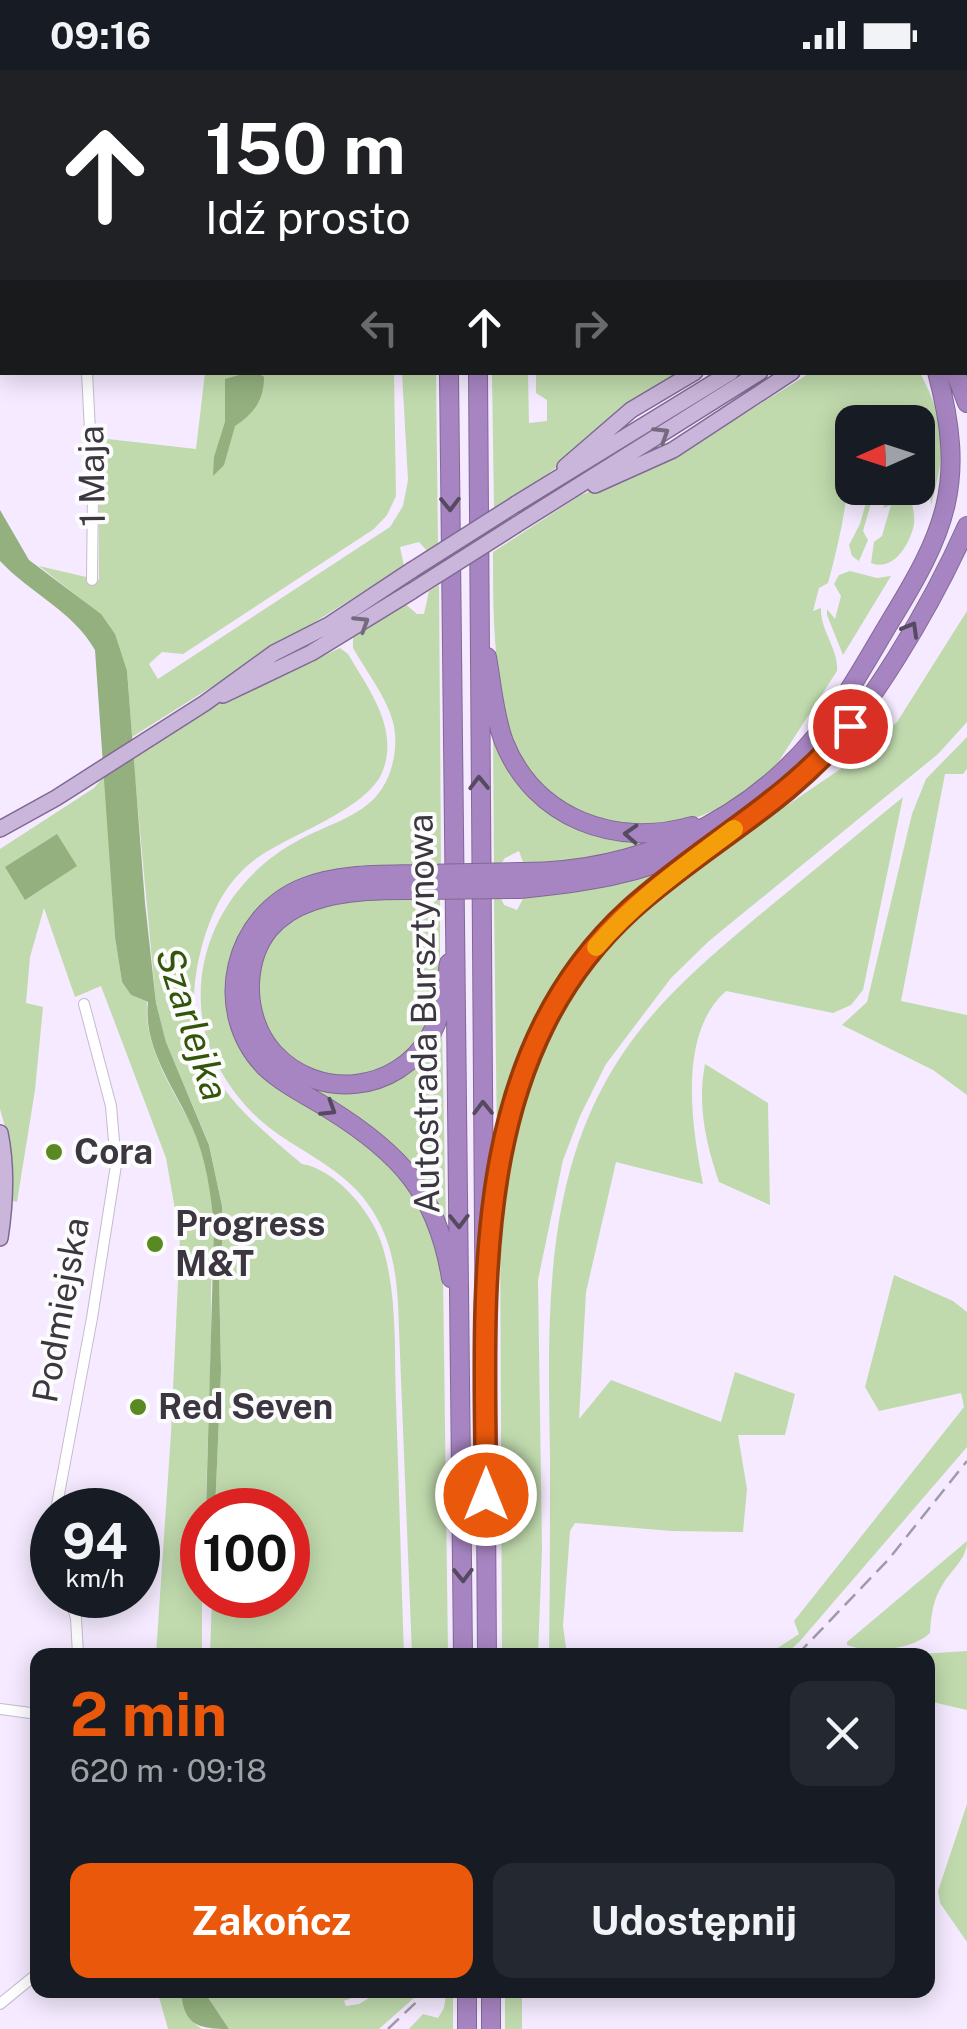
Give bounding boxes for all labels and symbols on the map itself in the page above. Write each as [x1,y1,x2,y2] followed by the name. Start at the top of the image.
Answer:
[835,405,935,505] north arrow
[70,425,113,527] street label: 1 Maja
[651,427,669,446] one-way arrow
[439,498,461,513] one-way arrow
[351,616,369,635] one-way arrow
[899,622,918,640] one-way arrow
[808,684,893,769] pin
[469,775,490,791] one-way arrow
[400,814,447,1214] street label: Autostrada Bursztynowa
[623,823,638,844] one-way arrow
[147,942,238,1106] water label: Szarlejka
[318,1097,336,1116] one-way arrow
[472,1100,493,1116] one-way arrow
[74,1131,153,1172] place label: Cora
[43,1141,65,1163] marker: Cora
[175,1203,325,1284] place label: Progress M&T
[24,1214,97,1406] street label: Podmiejska
[448,1214,470,1229] one-way arrow
[144,1233,166,1255] marker: Progress M&T
[158,1386,333,1427] place label: Red Seven
[127,1396,149,1418] marker: Red Seven
[434,1443,538,1547] position arrow
[180,1488,310,1618] speed limit sign: 100
[452,1567,473,1583] one-way arrow

